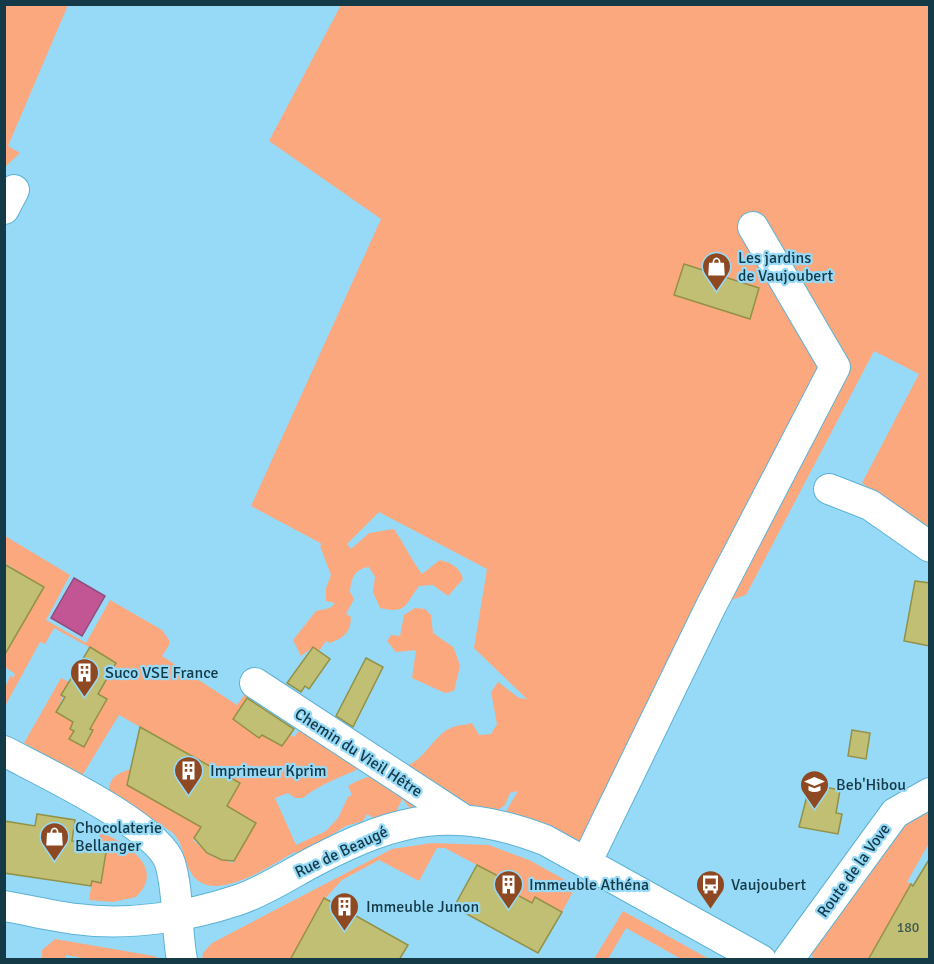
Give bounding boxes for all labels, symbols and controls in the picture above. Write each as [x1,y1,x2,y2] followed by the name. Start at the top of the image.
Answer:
[738,248,834,286] place label: Les jardins de Vaujoubert
[701,250,733,292] shop icon: Les jardins de Vaujoubert
[68,656,100,698] building icon: Suco VSE France
[105,663,219,683] place label: Suco VSE France
[291,704,426,802] street label: Chemin du Vieil Hêtre
[173,754,205,796] building icon: Imprimeur Kprim
[210,761,327,781] place label: Imprimeur Kprim
[799,768,831,810] school or university icon: Beb'Hibou
[836,775,906,795] place label: Beb'Hibou
[75,818,162,856] place label: Chocolaterie Bellanger
[38,820,70,862] shop icon: Chocolaterie Bellanger
[813,820,895,922] street label: Route de la Vove
[292,822,391,882] street label: Rue de Beaugé
[492,868,524,910] building icon: Immeuble Athéna
[694,868,726,910] bus stop icon: Vaujoubert
[529,875,649,895] place label: Immeuble Athéna
[731,875,807,895] place label: Vaujoubert
[329,890,361,932] building icon: Immeuble Junon
[366,897,479,917] place label: Immeuble Junon
[897,919,919,936] house number: 180

